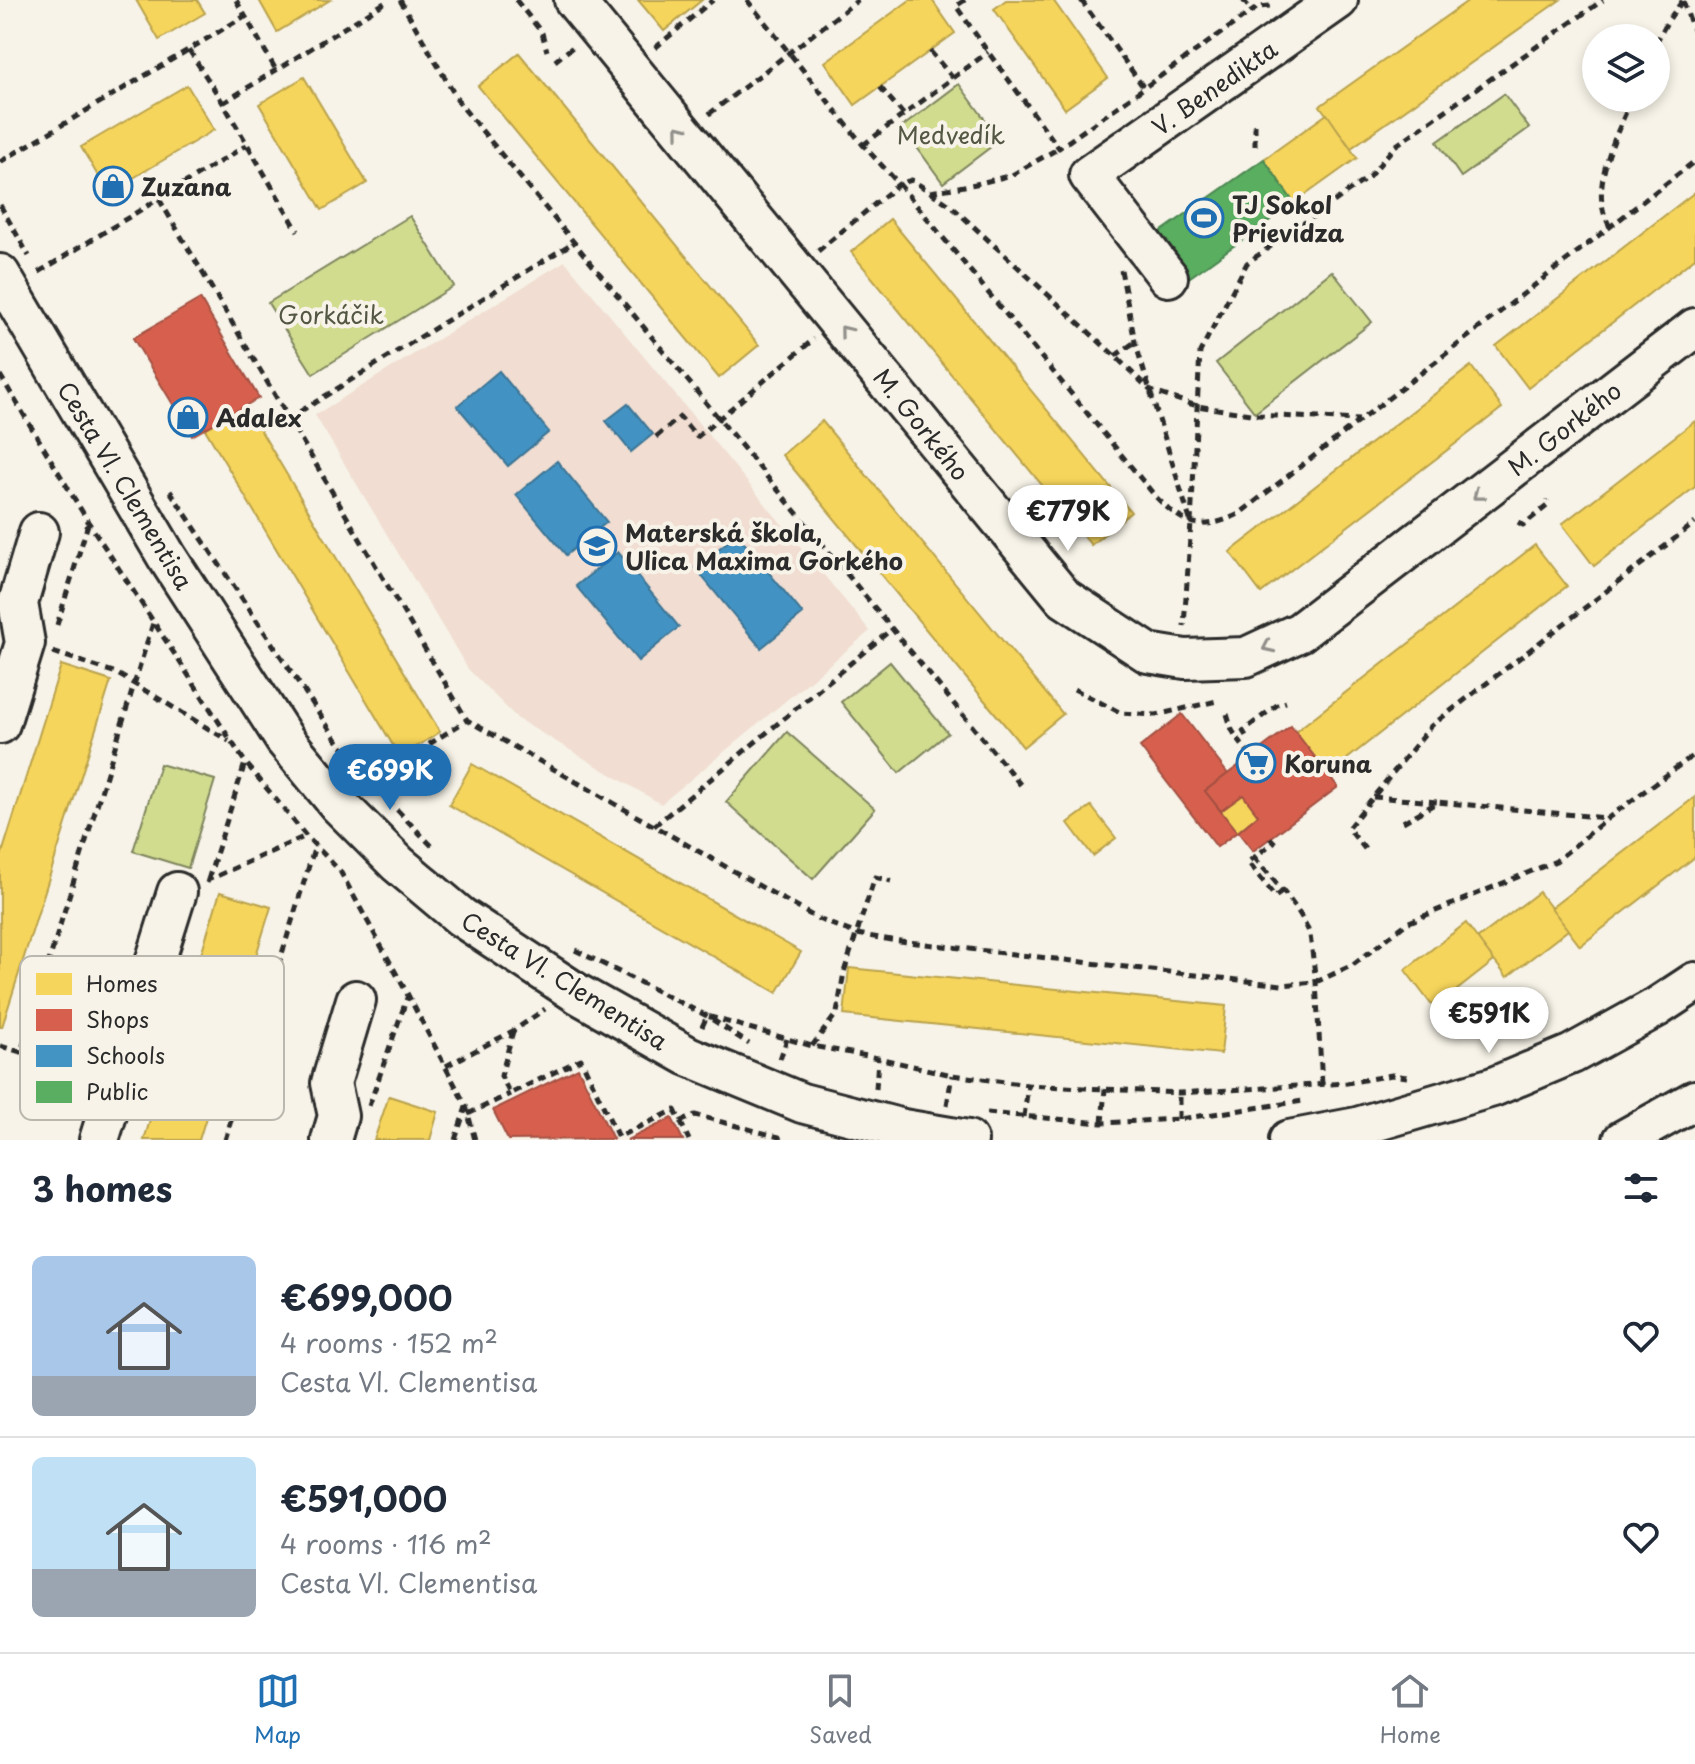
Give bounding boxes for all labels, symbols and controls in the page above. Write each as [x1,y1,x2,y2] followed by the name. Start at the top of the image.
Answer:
[1582,24,1670,112] map controls
[1582,24,1670,112] button: layers
[1144,30,1284,144] street label: V. Benedikta
[897,116,1005,152] park label: Medvedík
[675,125,690,139] one-way arrow
[92,165,134,207] shop icon: Zuzana
[141,168,232,204] place label: Zuzana
[1232,186,1345,250] place label: TJ Sokol Prievidza
[1183,197,1225,239] sports icon: TJ Sokol Prievidza
[278,296,384,332] park label: Gorkáčik
[840,326,855,340] one-way arrow
[865,360,979,488] street label: M. Gorkého
[1500,372,1628,484] street label: M. Gorkého
[49,374,203,596] street label: Cesta Vl. Clementisa
[167,396,209,438] shop icon: Adalex
[216,399,302,435] place label: Adalex
[1012,485,1124,553] pin: €779K
[1472,485,1487,499] one-way arrow
[1026,491,1110,530] text: €779K
[625,514,903,578] place label: Materská škola, Ulica Maxima Gorkého
[576,525,618,567] school or university icon: Materská škola, Ulica Maxima Gorkého
[1261,637,1276,653] one-way arrow
[1235,742,1277,784] supermarket icon: Koruna
[334,744,446,812] pin: €699K
[1284,745,1373,781] place label: Koruna
[346,750,434,789] text: €699K
[455,902,675,1058] street label: Cesta Vl. Clementisa
[20,956,284,1120] legend
[86,966,157,999] text: Homes
[1433,987,1545,1055] pin: €591K
[1448,993,1530,1032] text: €591K
[86,1002,149,1035] text: Shops
[86,1038,165,1071] text: Schools
[86,1074,148,1107] text: Public
[32,1162,172,1214] text: 3 homes
[1619,1166,1663,1210] icon: filters
[280,1271,453,1323] text: €699,000
[96,1288,192,1384] icon: home
[1619,1314,1663,1358] icon: heart
[280,1323,498,1362] text: 4 rooms · 152 m²
[280,1362,537,1401] text: Cesta Vl. Clementisa
[280,1472,447,1524] text: €591,000
[96,1489,192,1585] icon: home
[1619,1515,1663,1559] icon: heart
[280,1524,492,1563] text: 4 rooms · 116 m²
[280,1563,537,1602] text: Cesta Vl. Clementisa
[254,1669,301,1750] tab: Map
[809,1669,872,1750] tab: Saved
[1380,1669,1441,1750] tab: Home

